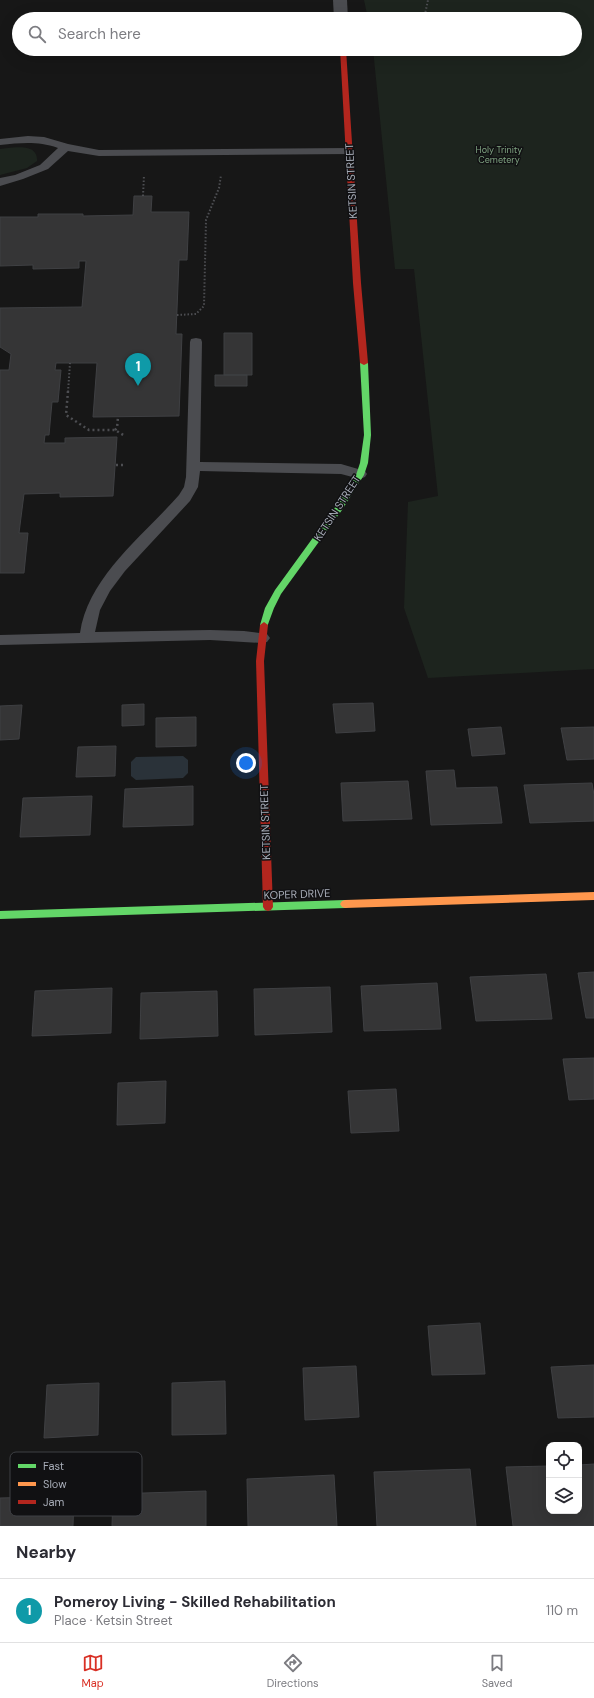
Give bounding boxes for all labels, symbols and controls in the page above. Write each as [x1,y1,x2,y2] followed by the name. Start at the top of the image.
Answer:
[12,12,582,56] search box
[26,23,48,45] icon: search
[58,24,141,44] text: Search here
[342,143,360,219] street label: KETSIN STREET
[476,144,522,166] park label: Holy Trinity Cemetery
[125,353,151,386] pin: 1
[311,472,363,544] street label: KETSIN STREET
[236,753,256,773] your location
[257,784,273,860] street label: KETSIN STREET
[263,886,331,902] street label: KOPER DRIVE
[546,1442,582,1514] map controls
[546,1442,582,1478] button: locate
[10,1452,142,1516] legend
[43,1459,64,1473] text: Fast
[43,1477,67,1491] text: Slow
[546,1478,582,1514] button: layers
[43,1495,64,1509] text: Jam
[16,1541,76,1563] text: Nearby
[54,1592,336,1612] text: Pomeroy Living - Skilled Rehabilitation
[27,1602,31,1619] text: 1
[546,1602,578,1619] text: 110 m
[54,1612,173,1629] text: Place · Ketsin Street
[82,1652,104,1690] tab: Map
[267,1652,319,1690] tab: Directions
[482,1652,512,1690] tab: Saved

